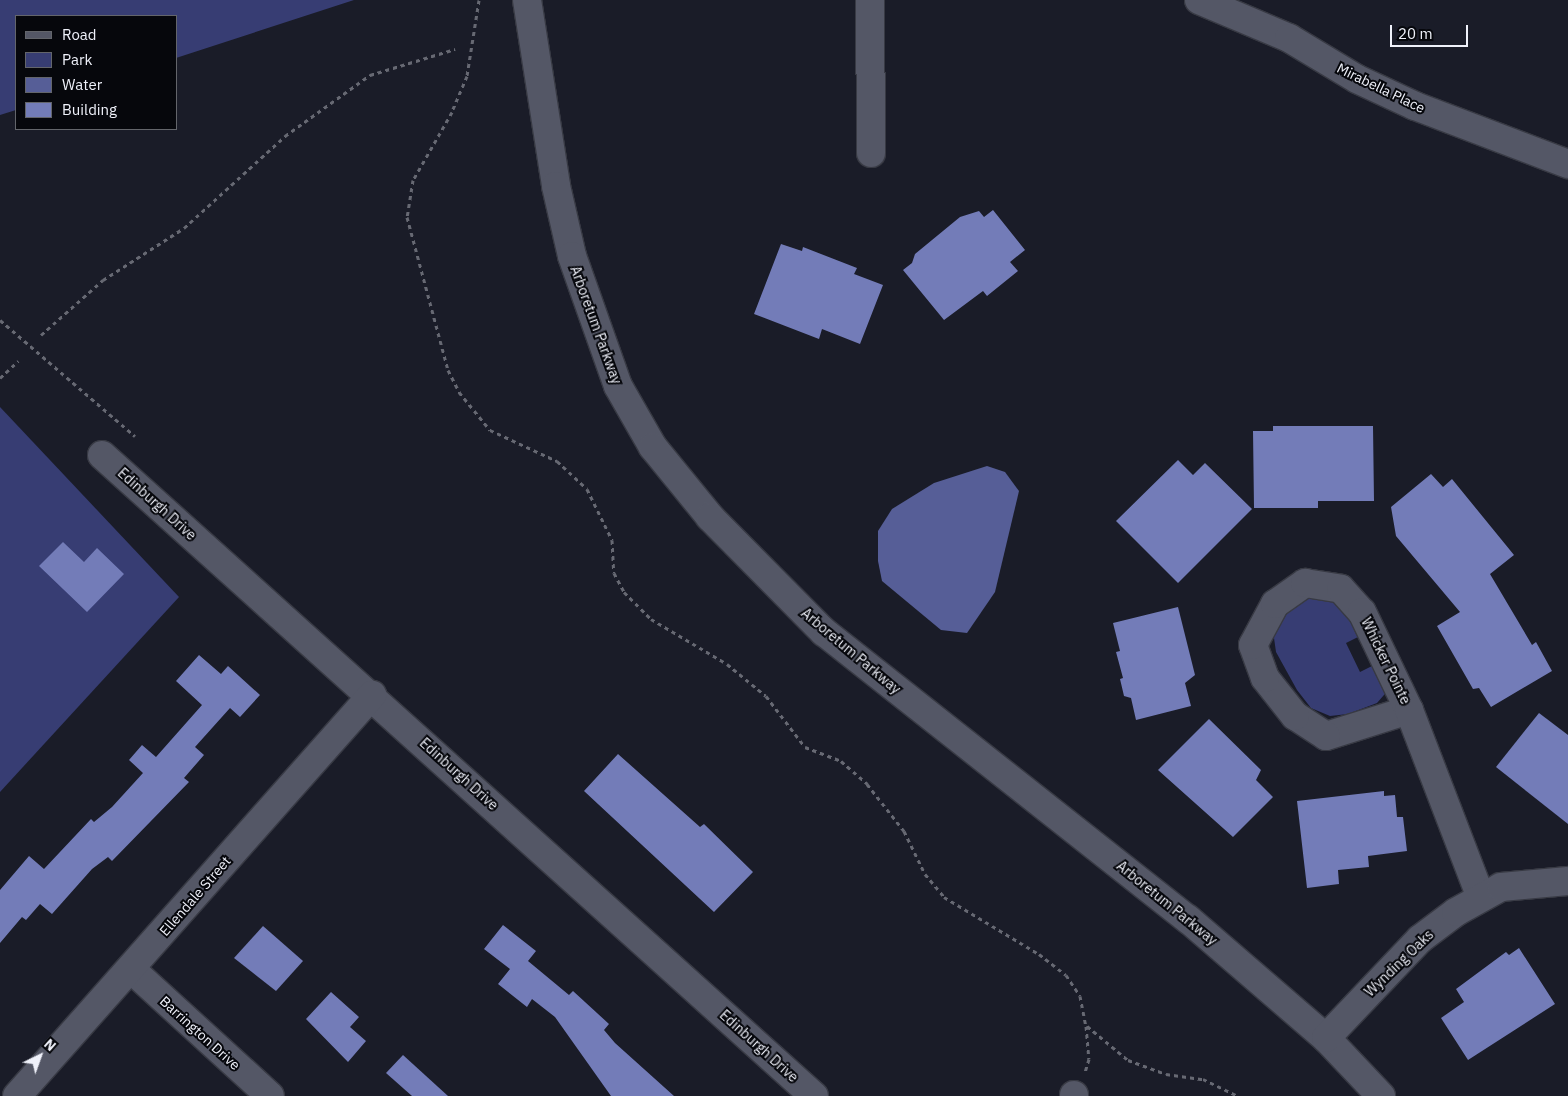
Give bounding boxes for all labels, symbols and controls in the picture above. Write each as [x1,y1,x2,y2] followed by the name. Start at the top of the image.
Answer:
[15,15,178,130] legend
[1393,15,1470,47] scale bar
[1398,24,1433,43] text: 20 m
[62,25,97,44] text: Road
[62,50,92,69] text: Park
[1334,59,1428,117] street label: Mirabella Place
[62,75,102,94] text: Water
[62,100,117,119] text: Building
[567,264,625,386] street label: Arboretum Parkway
[114,464,200,544] street label: Edinburgh Drive
[798,605,904,697] street label: Arboretum Parkway
[1358,615,1414,707] street label: Whicker Pointe
[416,734,502,814] street label: Edinburgh Drive
[156,853,234,939] street label: Ellendale Street
[1113,857,1221,949] street label: Arboretum Parkway
[1361,926,1437,1000] street label: Wynding Oaks
[156,993,244,1073] street label: Barrington Drive
[716,1006,802,1086] street label: Edinburgh Drive
[15,1031,65,1081] north arrow
[40,1035,60,1055] text: N

